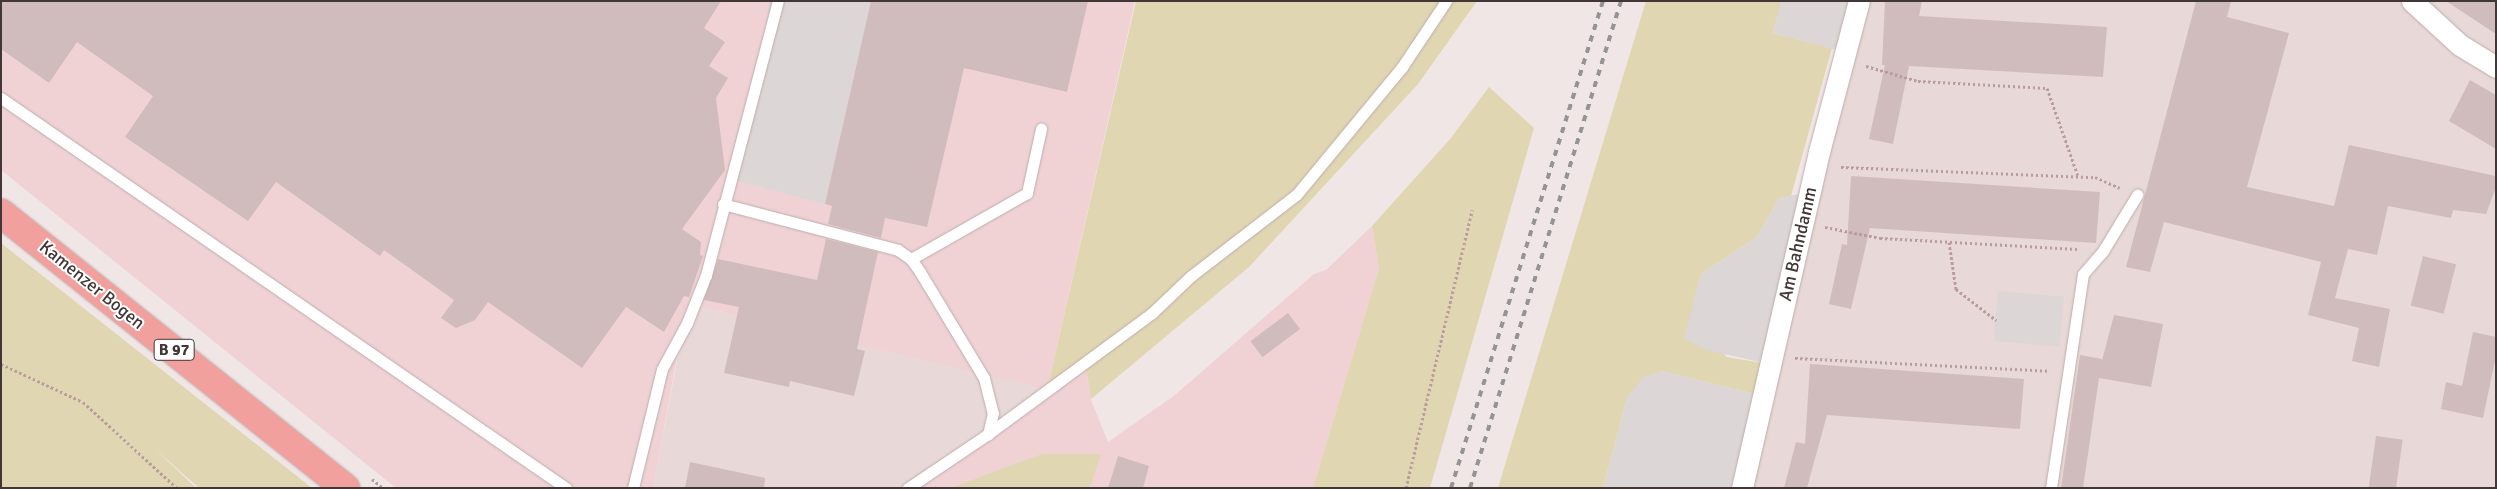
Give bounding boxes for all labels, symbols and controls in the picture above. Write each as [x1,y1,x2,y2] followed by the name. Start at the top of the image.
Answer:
[1774,185,1822,303] street label: Am Bahndamm
[35,236,149,334] street label: Kamenzer Bogen
[153,336,195,364] road number: B 97

